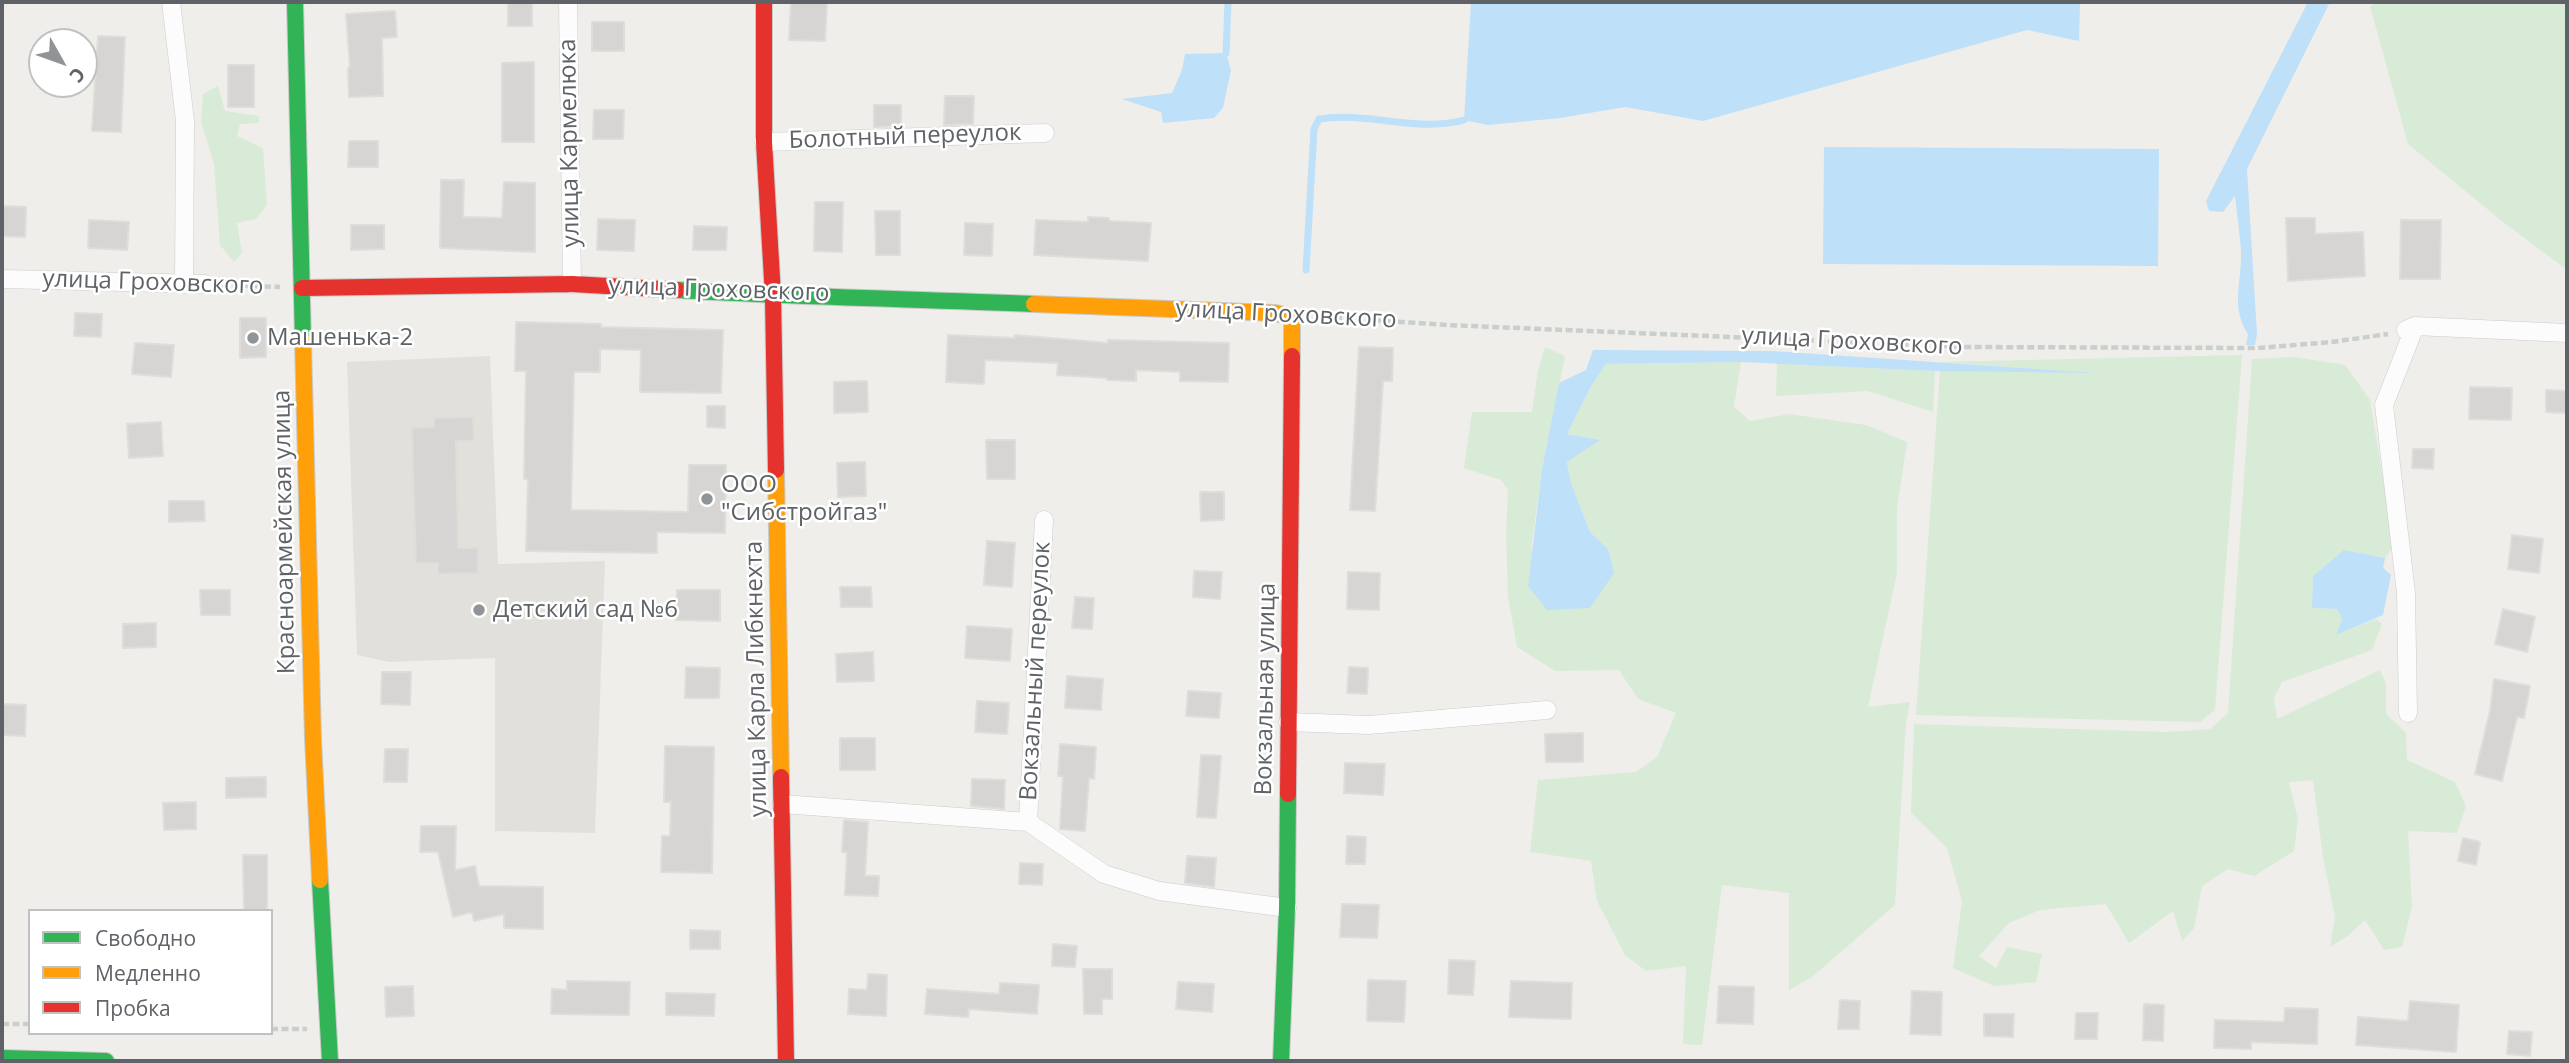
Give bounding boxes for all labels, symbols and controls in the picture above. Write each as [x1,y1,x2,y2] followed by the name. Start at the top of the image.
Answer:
[28,28,98,98] north arrow
[554,38,586,248] street label: улица Кармелюка
[64,62,91,88] text: С
[788,119,1022,155] street label: Болотный переулок
[42,265,264,301] street label: улица Гроховского
[608,272,830,308] street label: улица Гроховского
[1175,295,1397,335] street label: улица Гроховского
[1741,322,1963,362] street label: улица Гроховского
[267,324,413,352] place label: Машенька-2
[245,330,261,346] marker: Машенька-2
[268,390,302,674] street label: Красноармейская улица
[721,471,887,527] place label: ООО "Сибстройгаз"
[699,491,715,507] marker: ООО "Сибстройгаз"
[740,541,774,817] street label: улица Карла Либкнехта
[1015,541,1057,801] street label: Вокзальный переулок
[1250,582,1282,796] street label: Вокзальная улица
[493,596,678,624] place label: Детский сад №6
[471,602,487,618] marker: Детский сад №6
[28,909,273,1035] legend
[95,924,196,952] text: Свободно
[95,959,201,987] text: Медленно
[95,994,171,1022] text: Пробка

